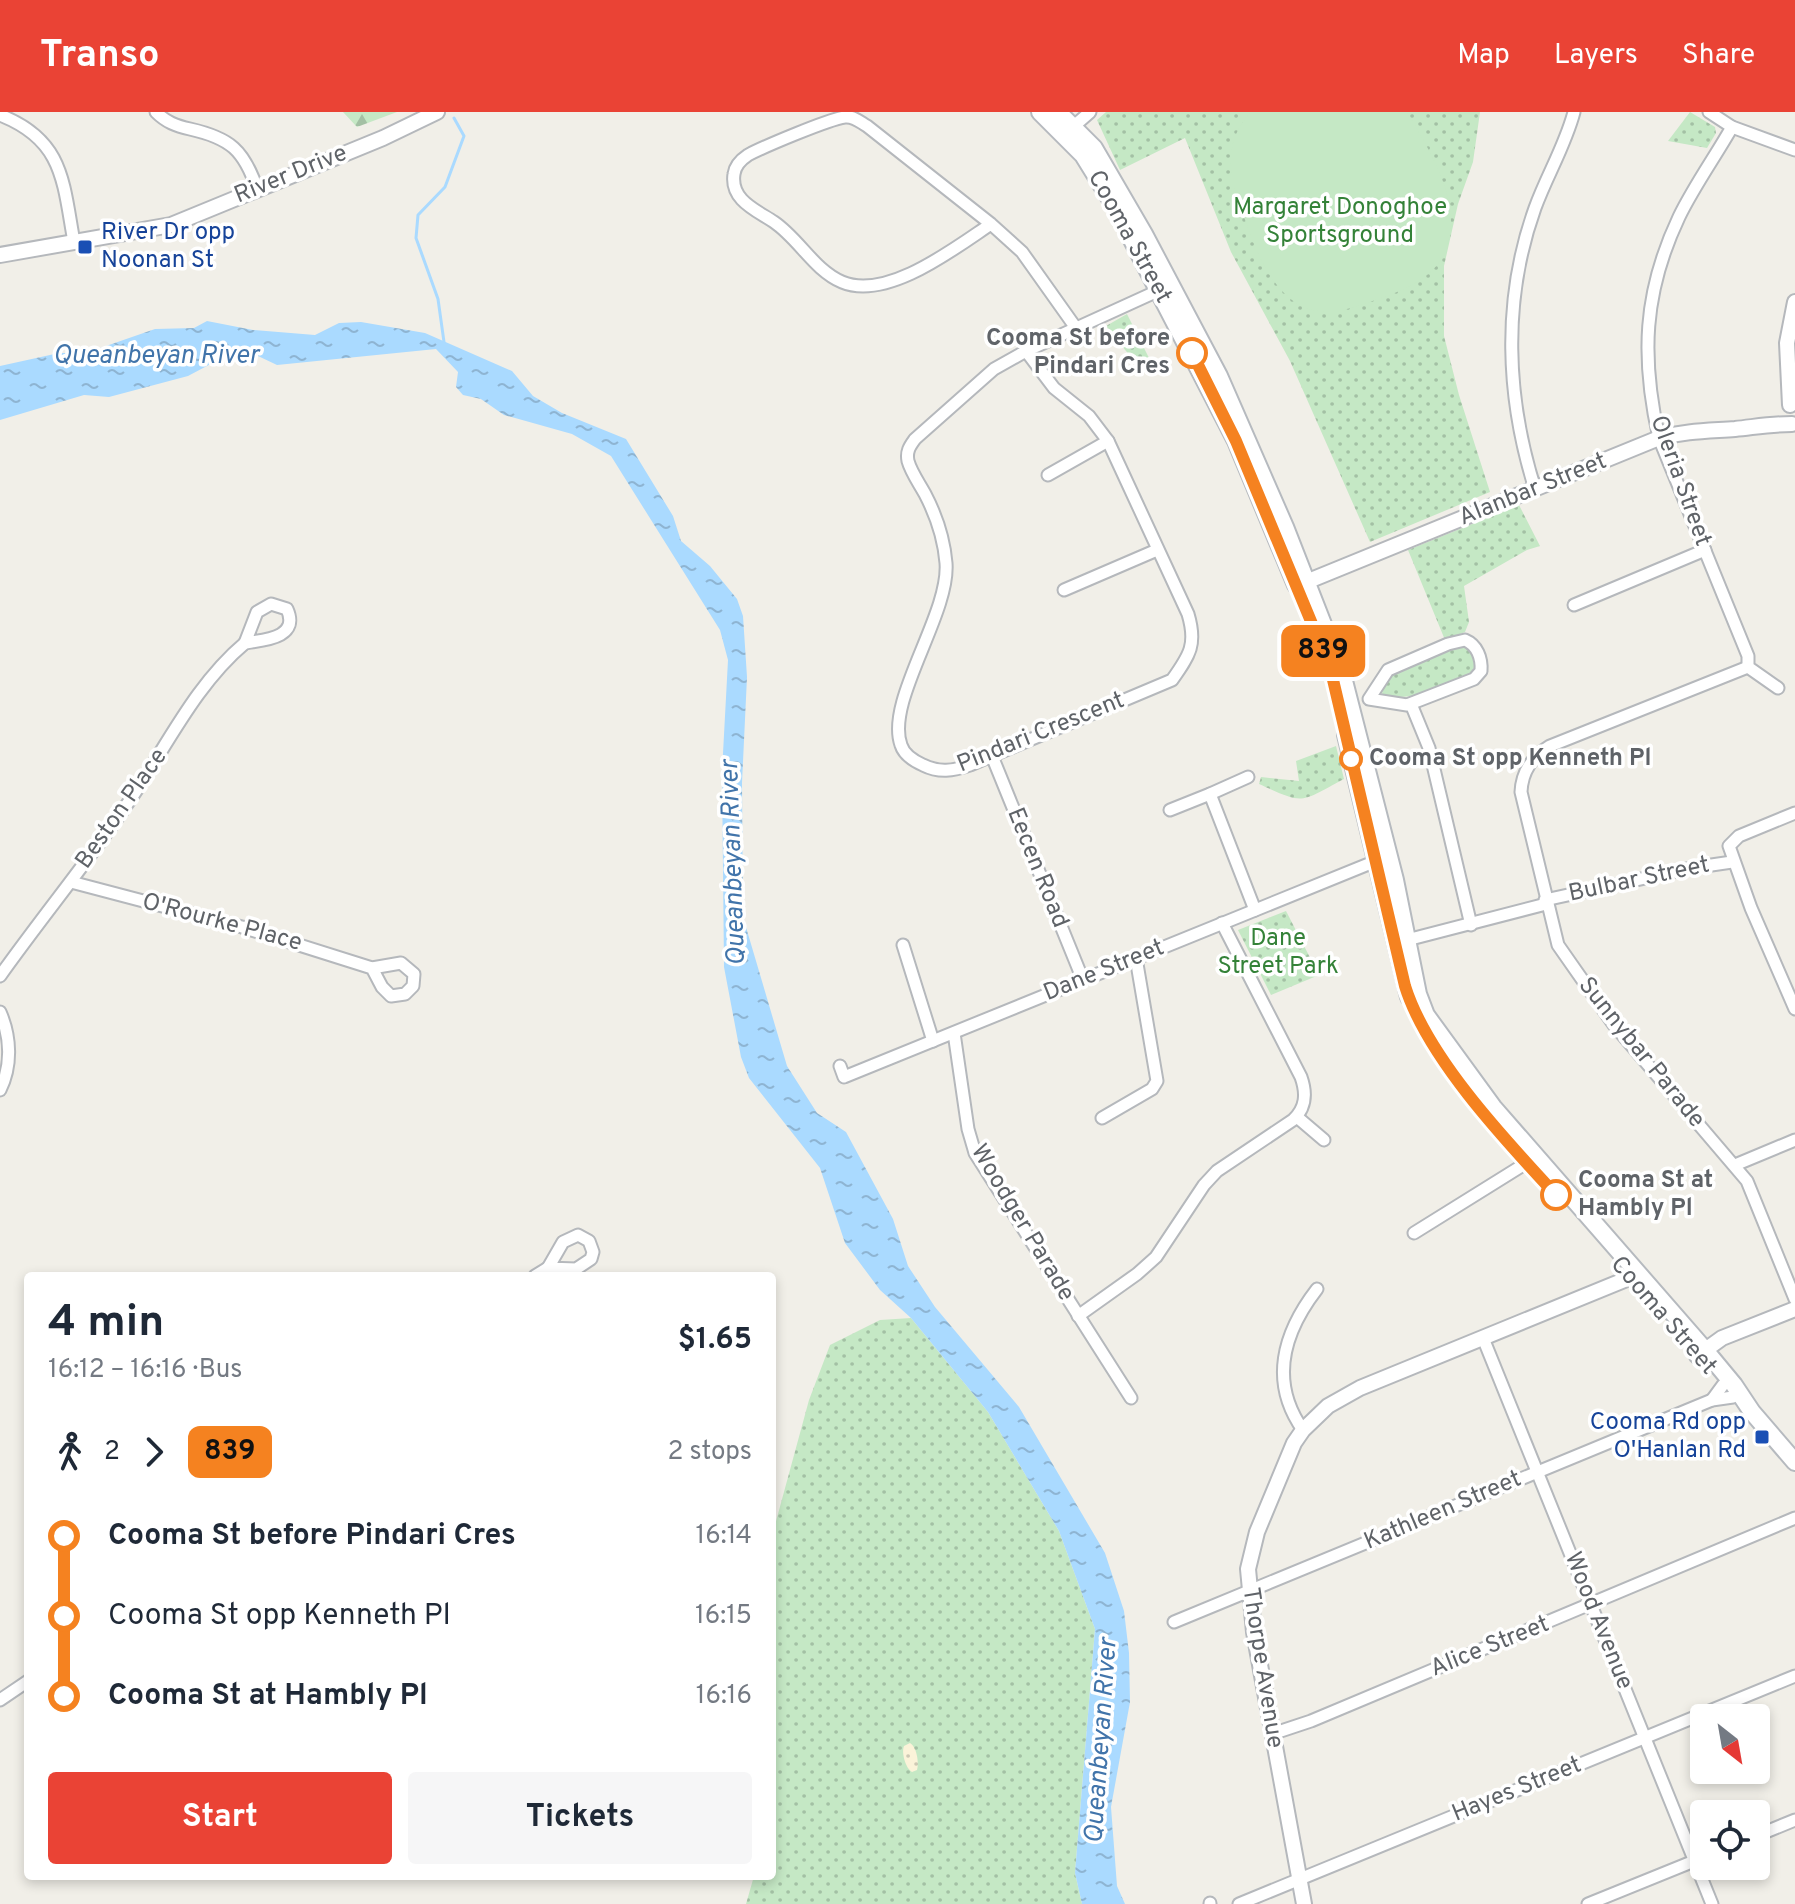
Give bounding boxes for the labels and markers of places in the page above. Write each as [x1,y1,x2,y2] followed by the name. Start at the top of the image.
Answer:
[101,218,235,276] place label: River Dr opp Noonan St
[76,238,94,256] marker: River Dr opp Noonan St
[986,324,1170,382] place label: Cooma St before Pindari Cres
[1177,338,1207,368] marker: Cooma St before Pindari Cres
[1369,744,1651,774] place label: Cooma St opp Kenneth Pl
[1340,748,1362,770] marker: Cooma St opp Kenneth Pl
[1578,1166,1713,1224] place label: Cooma St at Hambly Pl
[1541,1180,1571,1210] marker: Cooma St at Hambly Pl
[1590,1408,1746,1466] place label: Cooma Rd opp O'Hanlan Rd
[1753,1428,1771,1446] marker: Cooma Rd opp O'Hanlan Rd

